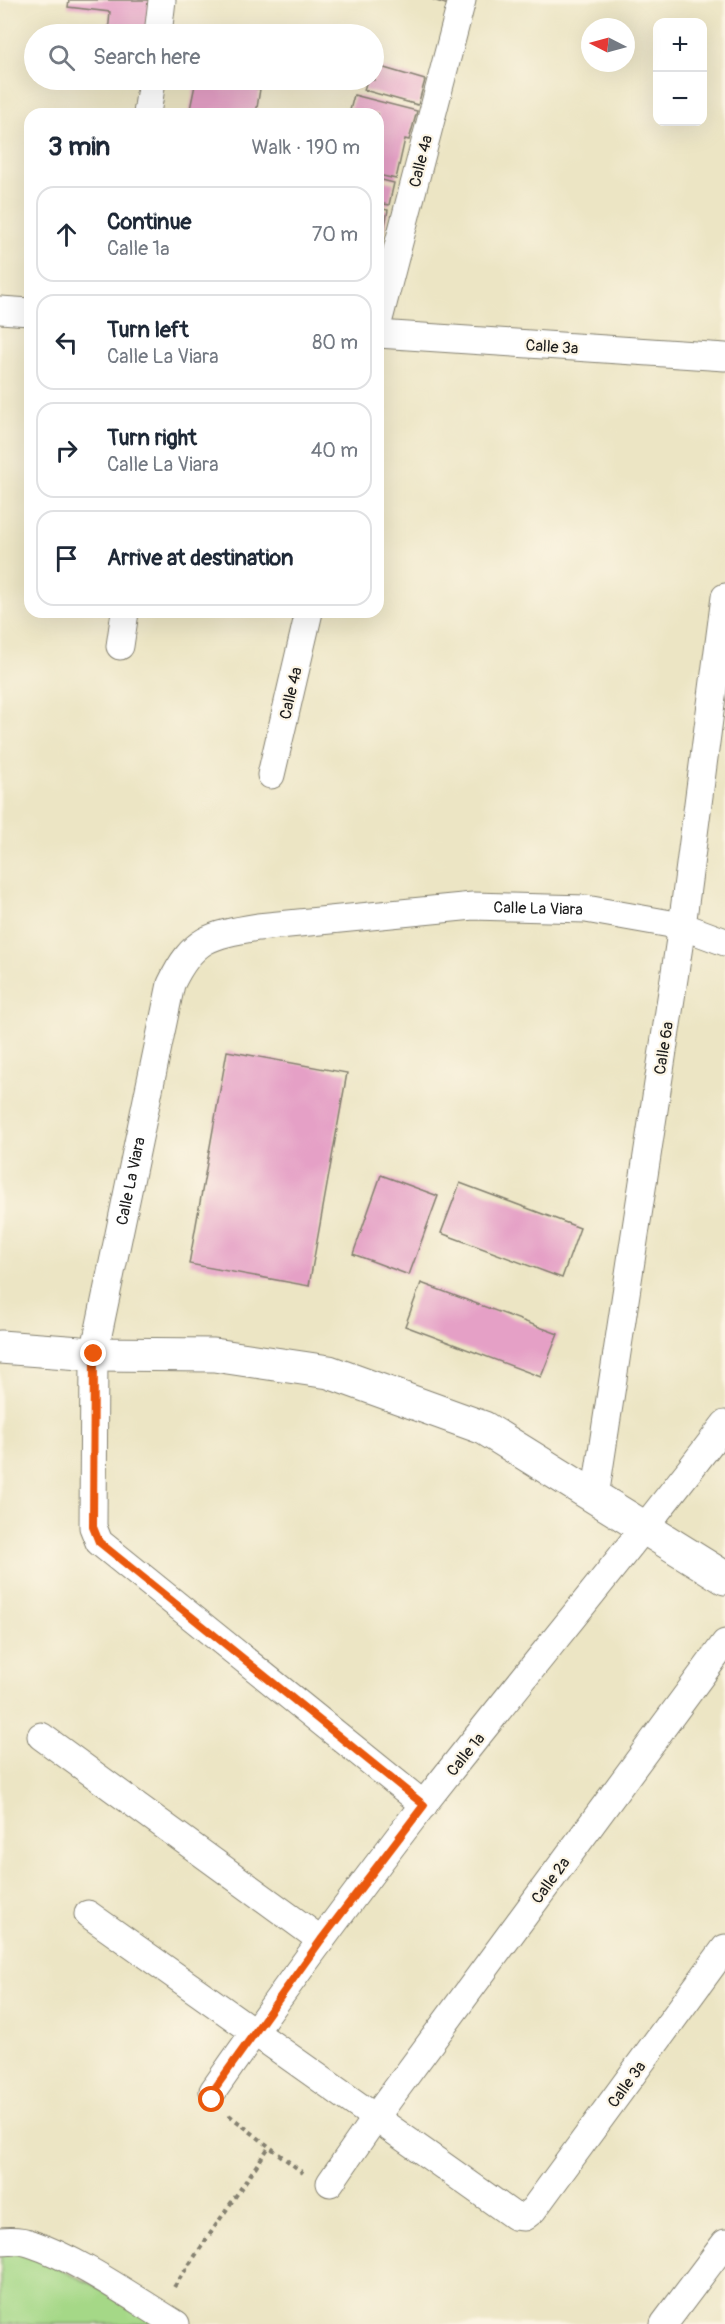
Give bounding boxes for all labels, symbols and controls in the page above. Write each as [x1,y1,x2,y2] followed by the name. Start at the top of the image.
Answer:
[581,18,635,72] north arrow
[653,18,707,126] map controls
[653,18,707,72] button: +
[24,24,384,90] search box
[45,41,78,74] icon: search
[93,43,200,71] text: Search here
[653,72,707,126] button: −
[48,131,110,163] text: 3 min
[405,133,437,189] street label: Calle 4ª
[252,135,360,160] text: Walk · 190 m
[107,208,191,236] text: Continue
[50,218,83,251] icon: ahead
[312,222,358,247] text: 70 m
[107,236,169,261] text: Calle 1ª
[107,316,189,344] text: Turn left
[50,326,83,359] icon: left
[312,330,358,355] text: 80 m
[525,335,579,359] street label: Calle 3ª
[107,344,219,369] text: Calle La Viara
[107,424,197,452] text: Turn right
[50,434,83,467] icon: right
[311,438,358,463] text: 40 m
[107,452,219,477] text: Calle La Viara
[50,542,83,575] icon: arrive
[107,544,293,572] text: Arrive at destination
[275,665,307,721] street label: Calle 4ª
[493,898,583,920] street label: Calle La Viara
[650,1020,678,1076] street label: Calle 6ª
[112,1135,150,1227] street label: Calle La Viara
[80,1340,106,1366] route end
[442,1729,489,1780] street label: Calle 1ª
[527,1853,574,1908] street label: Calle 2ª
[603,2057,650,2112] street label: Calle 3ª
[198,2086,224,2112] route start

